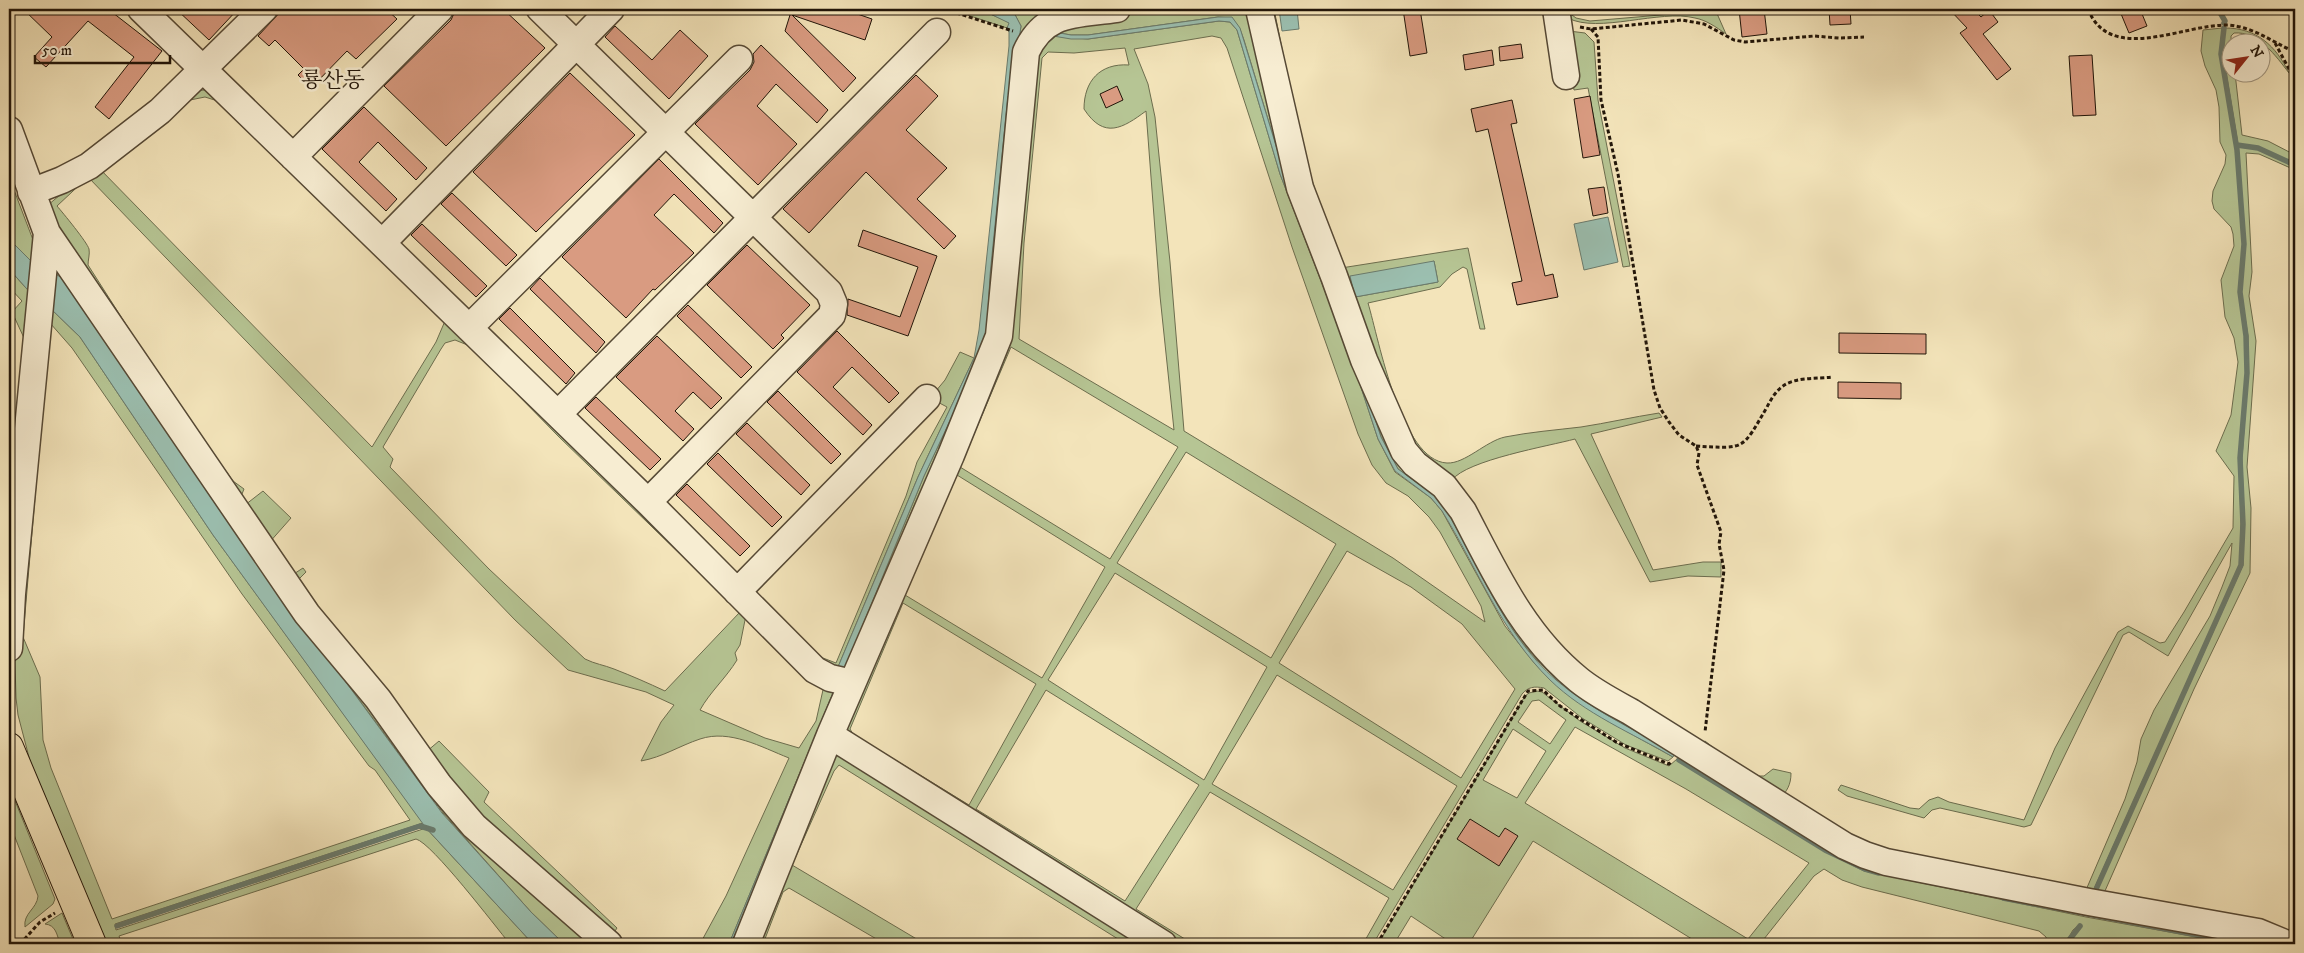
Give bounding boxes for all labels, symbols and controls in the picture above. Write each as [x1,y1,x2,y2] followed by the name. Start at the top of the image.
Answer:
[35,32,170,64] scale bar
[2222,32,2272,82] north arrow
[42,41,72,60] text: 50 m
[2246,43,2267,62] text: N
[301,67,365,94] district label: 룡산동

